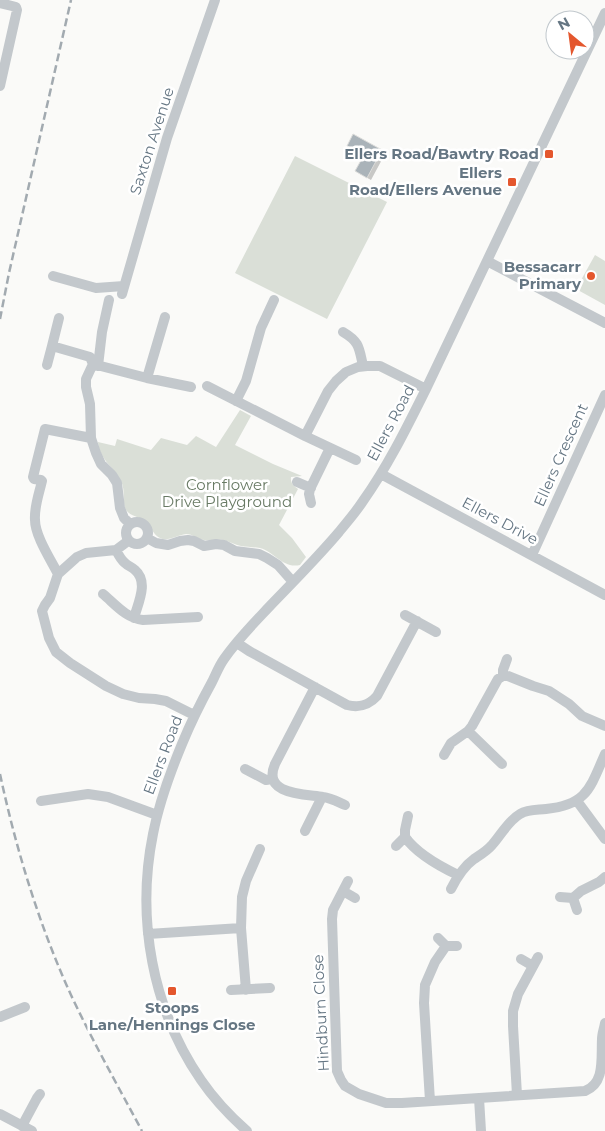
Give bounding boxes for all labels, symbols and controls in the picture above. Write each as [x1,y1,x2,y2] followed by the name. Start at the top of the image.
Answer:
[545,10,595,60] north arrow
[554,13,573,34] text: N
[125,85,178,197] street label: Saxton Avenue
[344,144,539,163] place label: Ellers Road/Bawtry Road
[543,148,555,160] marker: Ellers Road/Bawtry Road
[349,163,502,199] place label: Ellers Road/Ellers Avenue
[506,176,518,188] marker: Ellers Road/Ellers Avenue
[504,257,582,293] place label: Bessacarr Primary
[585,270,597,282] marker: Bessacarr Primary
[363,381,419,464] street label: Ellers Road
[529,400,592,509] street label: Ellers Crescent
[162,475,292,511] park label: Cornflower Drive Playground
[459,493,542,549] street label: Ellers Drive
[139,712,186,797] street label: Ellers Road
[308,954,333,1072] street label: Hindburn Close
[166,985,178,997] marker: Stoops Lane/Hennings Close
[89,998,255,1034] place label: Stoops Lane/Hennings Close

